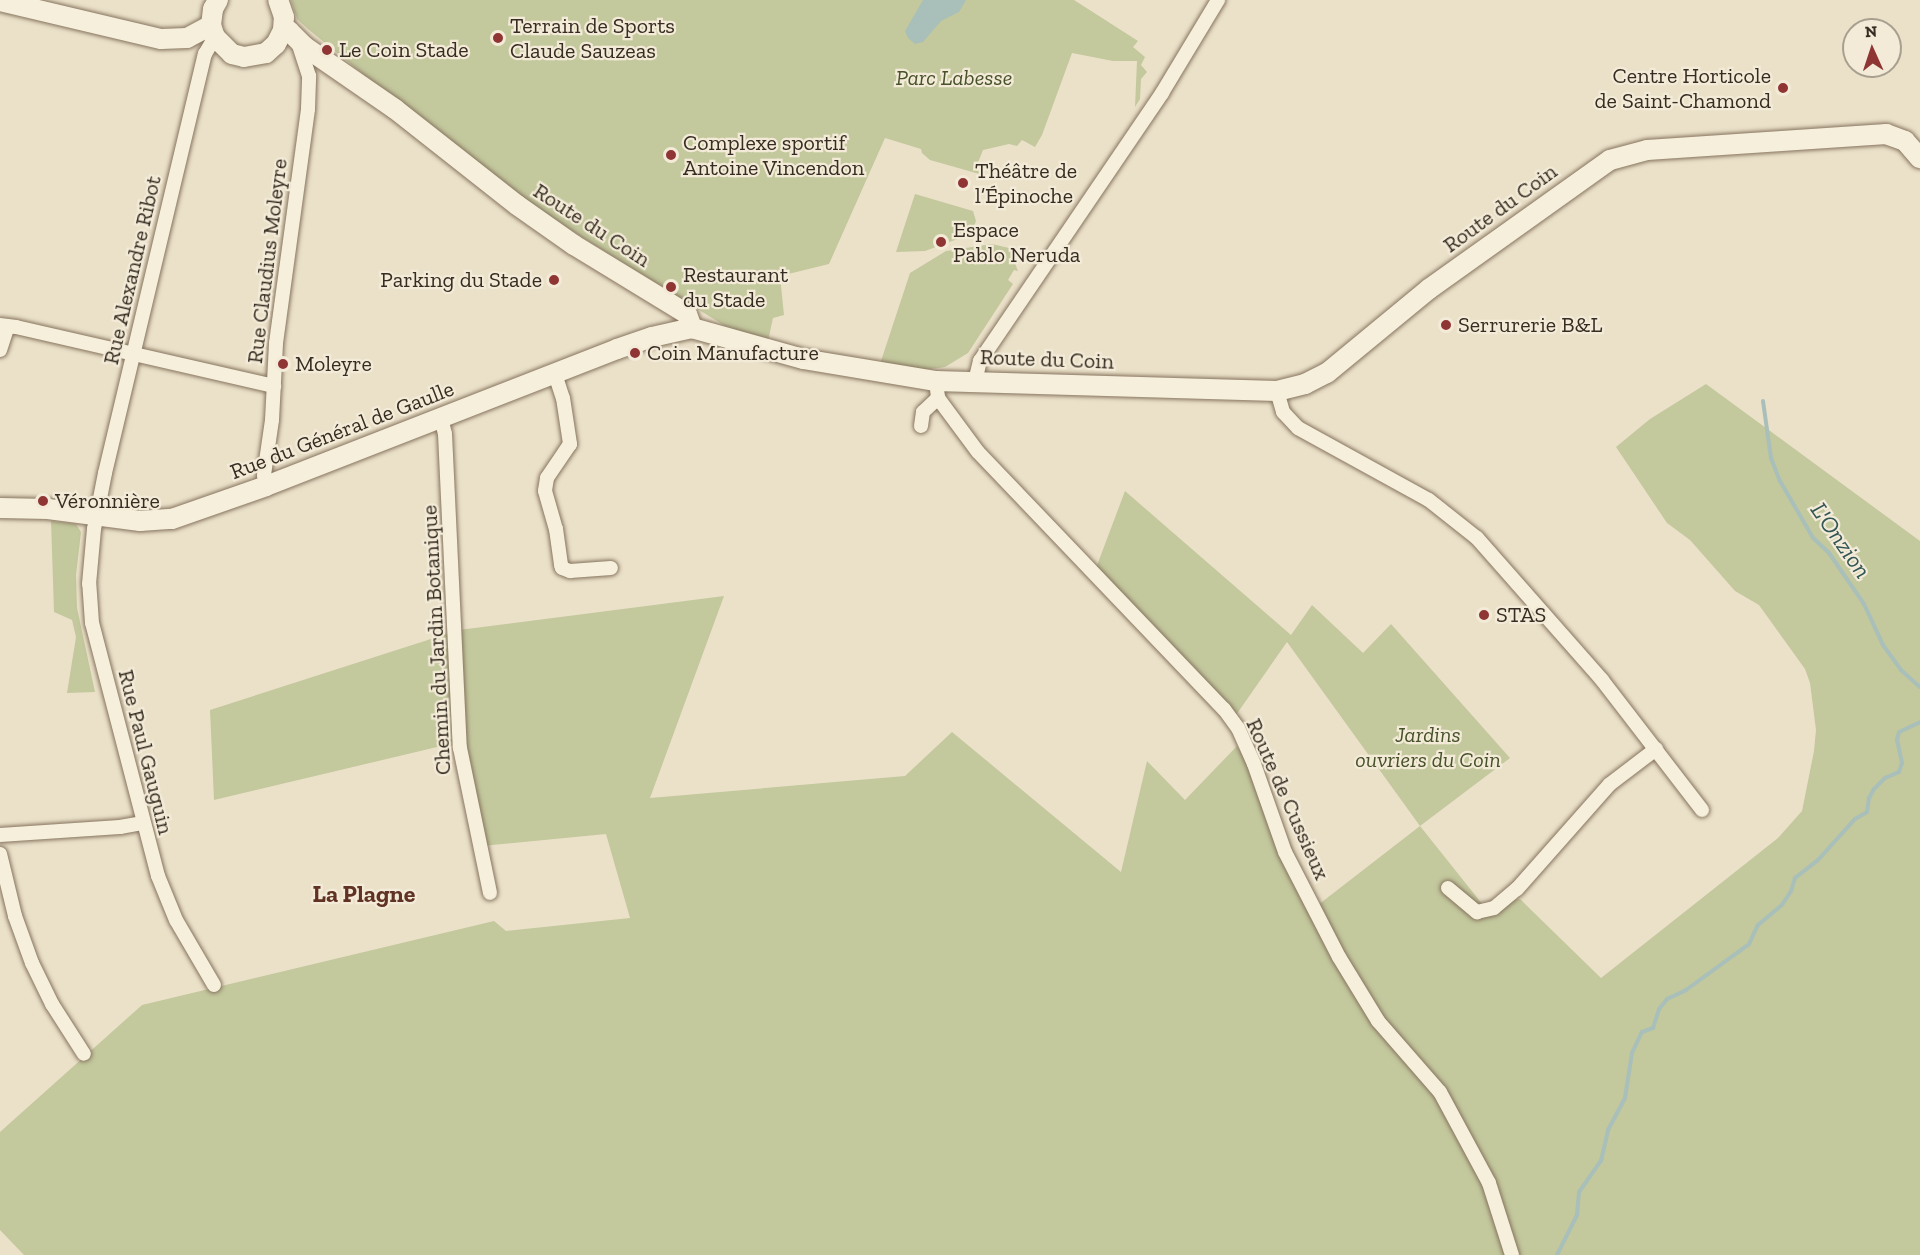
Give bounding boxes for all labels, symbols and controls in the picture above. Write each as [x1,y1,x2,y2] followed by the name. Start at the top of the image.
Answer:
[510,12,675,63] place label: Terrain de Sports Claude Sauzeas
[1842,18,1902,78] north arrow
[1865,22,1878,41] text: N
[491,31,505,45] marker: Terrain de Sports Claude Sauzeas
[339,37,469,63] place label: Le Coin Stade
[320,43,334,57] marker: Le Coin Stade
[1595,62,1771,113] place label: Centre Horticole de Saint-Chamond
[896,65,1012,91] park label: Parc Labesse
[1776,81,1790,95] marker: Centre Horticole de Saint-Chamond
[683,129,865,180] place label: Complexe sportif Antoine Vincendon
[664,148,678,162] marker: Complexe sportif Antoine Vincendon
[241,157,293,365] street label: Rue Claudius Moleyre
[975,157,1077,208] place label: Théâtre de l’Épinoche
[1438,158,1562,258] street label: Route du Coin
[97,173,167,367] street label: Rue Alexandre Ribot
[956,176,970,190] marker: Théâtre de l’Épinoche
[529,177,655,273] street label: Route du Coin
[953,216,1080,268] place label: Espace Pablo Neruda
[934,235,948,249] marker: Espace Pablo Neruda
[683,261,788,312] place label: Restaurant du Stade
[380,267,542,293] place label: Parking du Stade
[547,273,561,287] marker: Parking du Stade
[664,280,678,294] marker: Restaurant du Stade
[1458,312,1603,338] place label: Serrurerie B&L
[1439,318,1453,332] marker: Serrurerie B&L
[647,340,819,366] place label: Coin Manufacture
[980,343,1114,375] street label: Route du Coin
[628,346,642,360] marker: Coin Manufacture
[295,351,372,377] place label: Moleyre
[276,357,290,371] marker: Moleyre
[226,375,458,485] street label: Rue du Général de Gaulle
[55,488,160,514] place label: Véronnière
[36,494,50,508] marker: Véronnière
[1805,497,1877,583] water label: L'Onzion
[416,504,456,776] street label: Chemin du Jardin Botanique
[1496,602,1546,628] place label: STAS
[1477,608,1491,622] marker: STAS
[113,667,179,837] street label: Rue Paul Gauguin
[1241,714,1335,884] street label: Route de Cussieux
[1355,721,1501,772] park label: Jardins ouvriers du Coin
[313,880,415,908] district label: La Plagne

